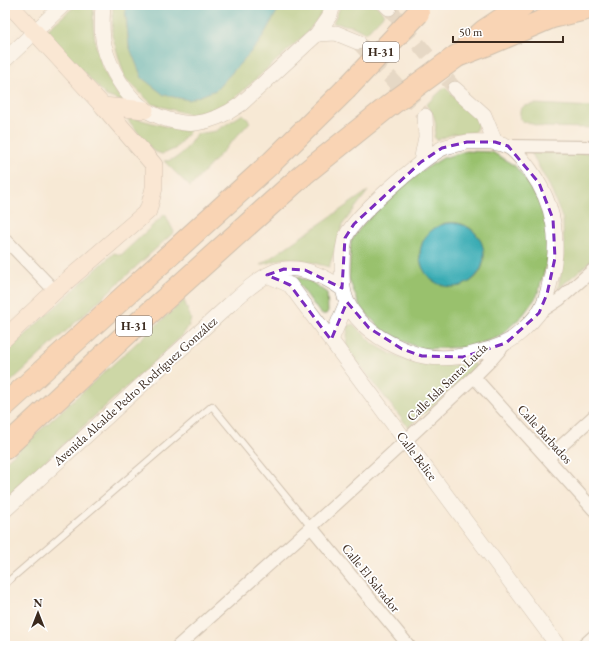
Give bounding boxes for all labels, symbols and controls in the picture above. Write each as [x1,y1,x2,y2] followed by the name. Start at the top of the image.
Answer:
[453,18,563,44] scale bar
[459,24,483,40] text: 50 m
[363,42,399,62] road number: H-31
[49,313,221,470] street label: Avenida Alcalde Pedro Rodríguez González
[116,316,152,336] road number: H-31
[403,339,492,425] street label: Calle Isla Santa Lucía
[514,401,576,467] street label: Calle Barbados
[393,428,441,484] street label: Calle Belice
[338,540,404,616] street label: Calle El Salvador
[18,593,58,633] north arrow
[34,596,43,610] text: N

